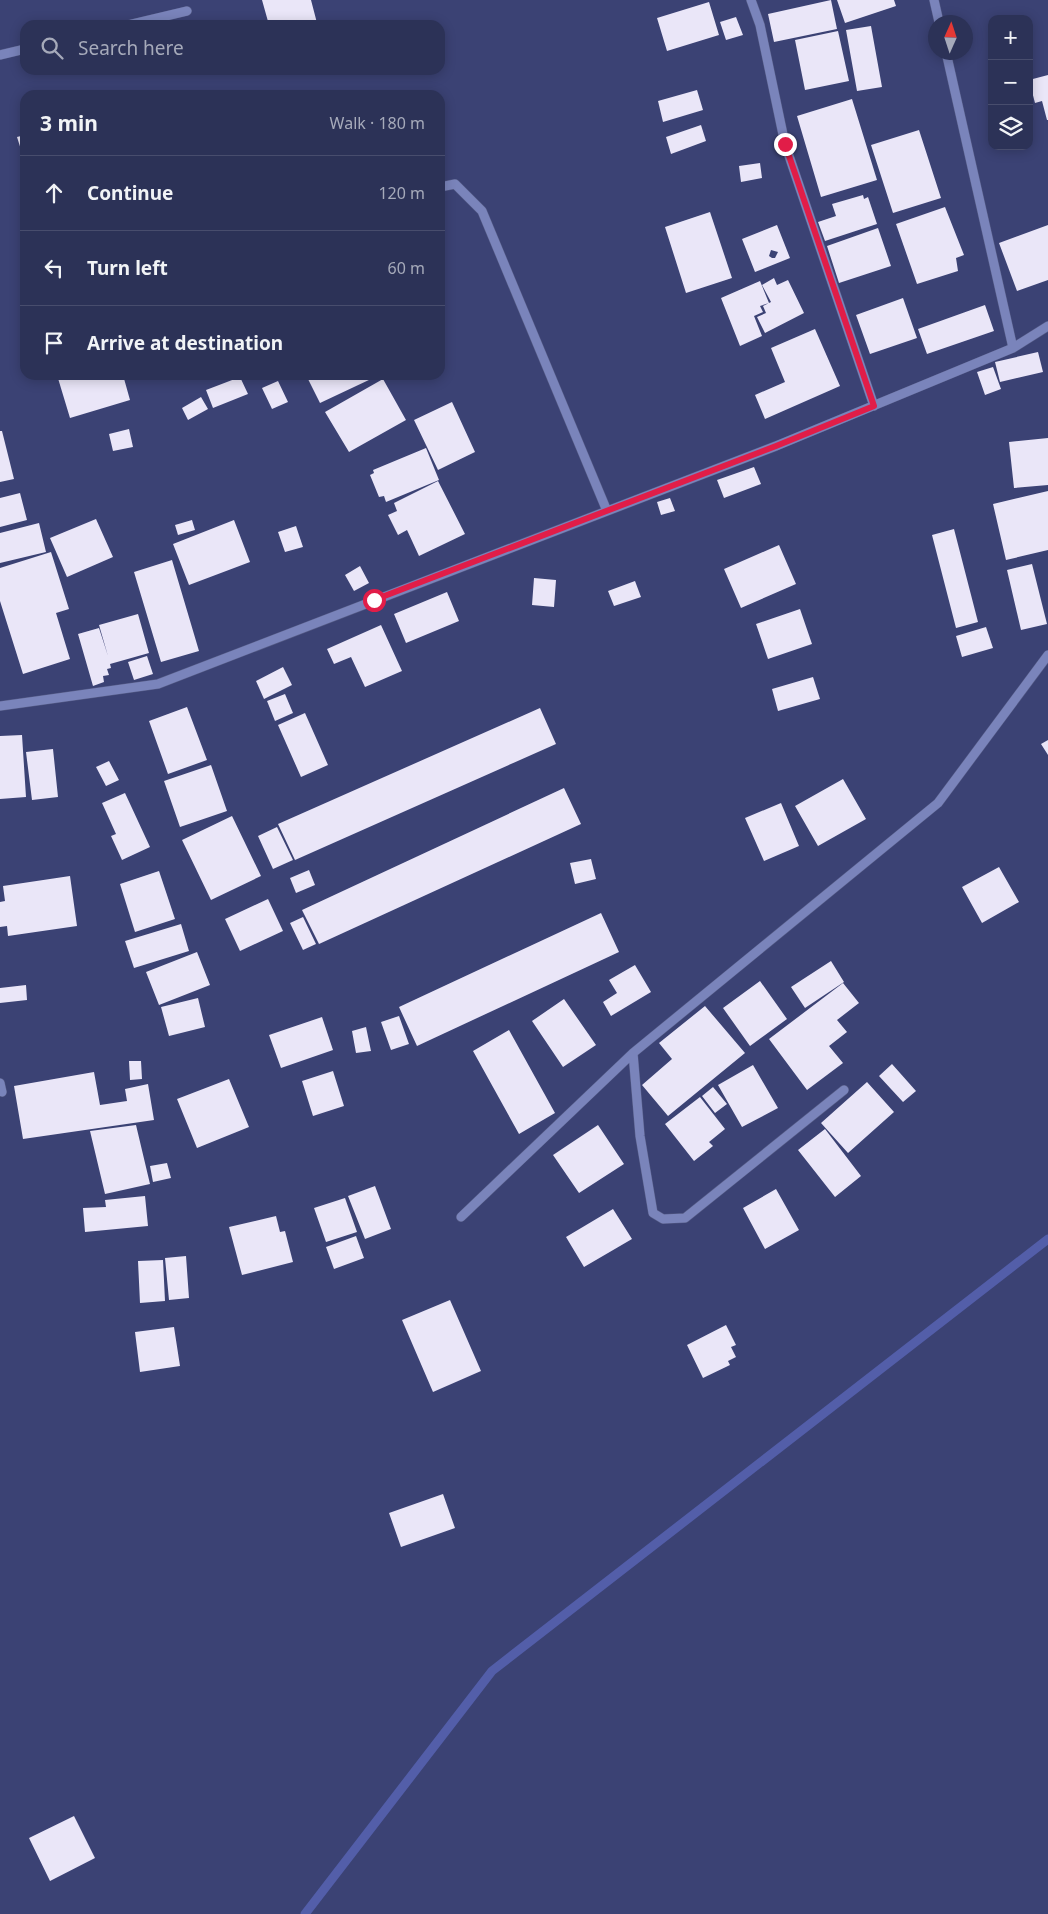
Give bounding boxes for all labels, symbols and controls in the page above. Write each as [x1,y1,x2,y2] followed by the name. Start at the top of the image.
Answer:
[928,15,973,60] north arrow
[988,15,1033,150] map controls
[988,15,1033,60] button: +
[20,20,445,75] search box
[38,34,66,62] icon: search
[78,35,184,61] text: Search here
[988,60,1033,105] button: −
[988,105,1033,150] button: layers
[40,109,98,137] text: 3 min
[330,112,425,134] text: Walk · 180 m
[774,133,797,156] route end
[40,179,68,207] icon: ahead
[87,180,173,206] text: Continue
[378,182,425,204] text: 120 m
[40,254,68,282] icon: left
[87,255,168,281] text: Turn left
[388,257,425,279] text: 60 m
[40,329,68,357] icon: arrive
[87,330,283,356] text: Arrive at destination
[363,589,386,612] route start

